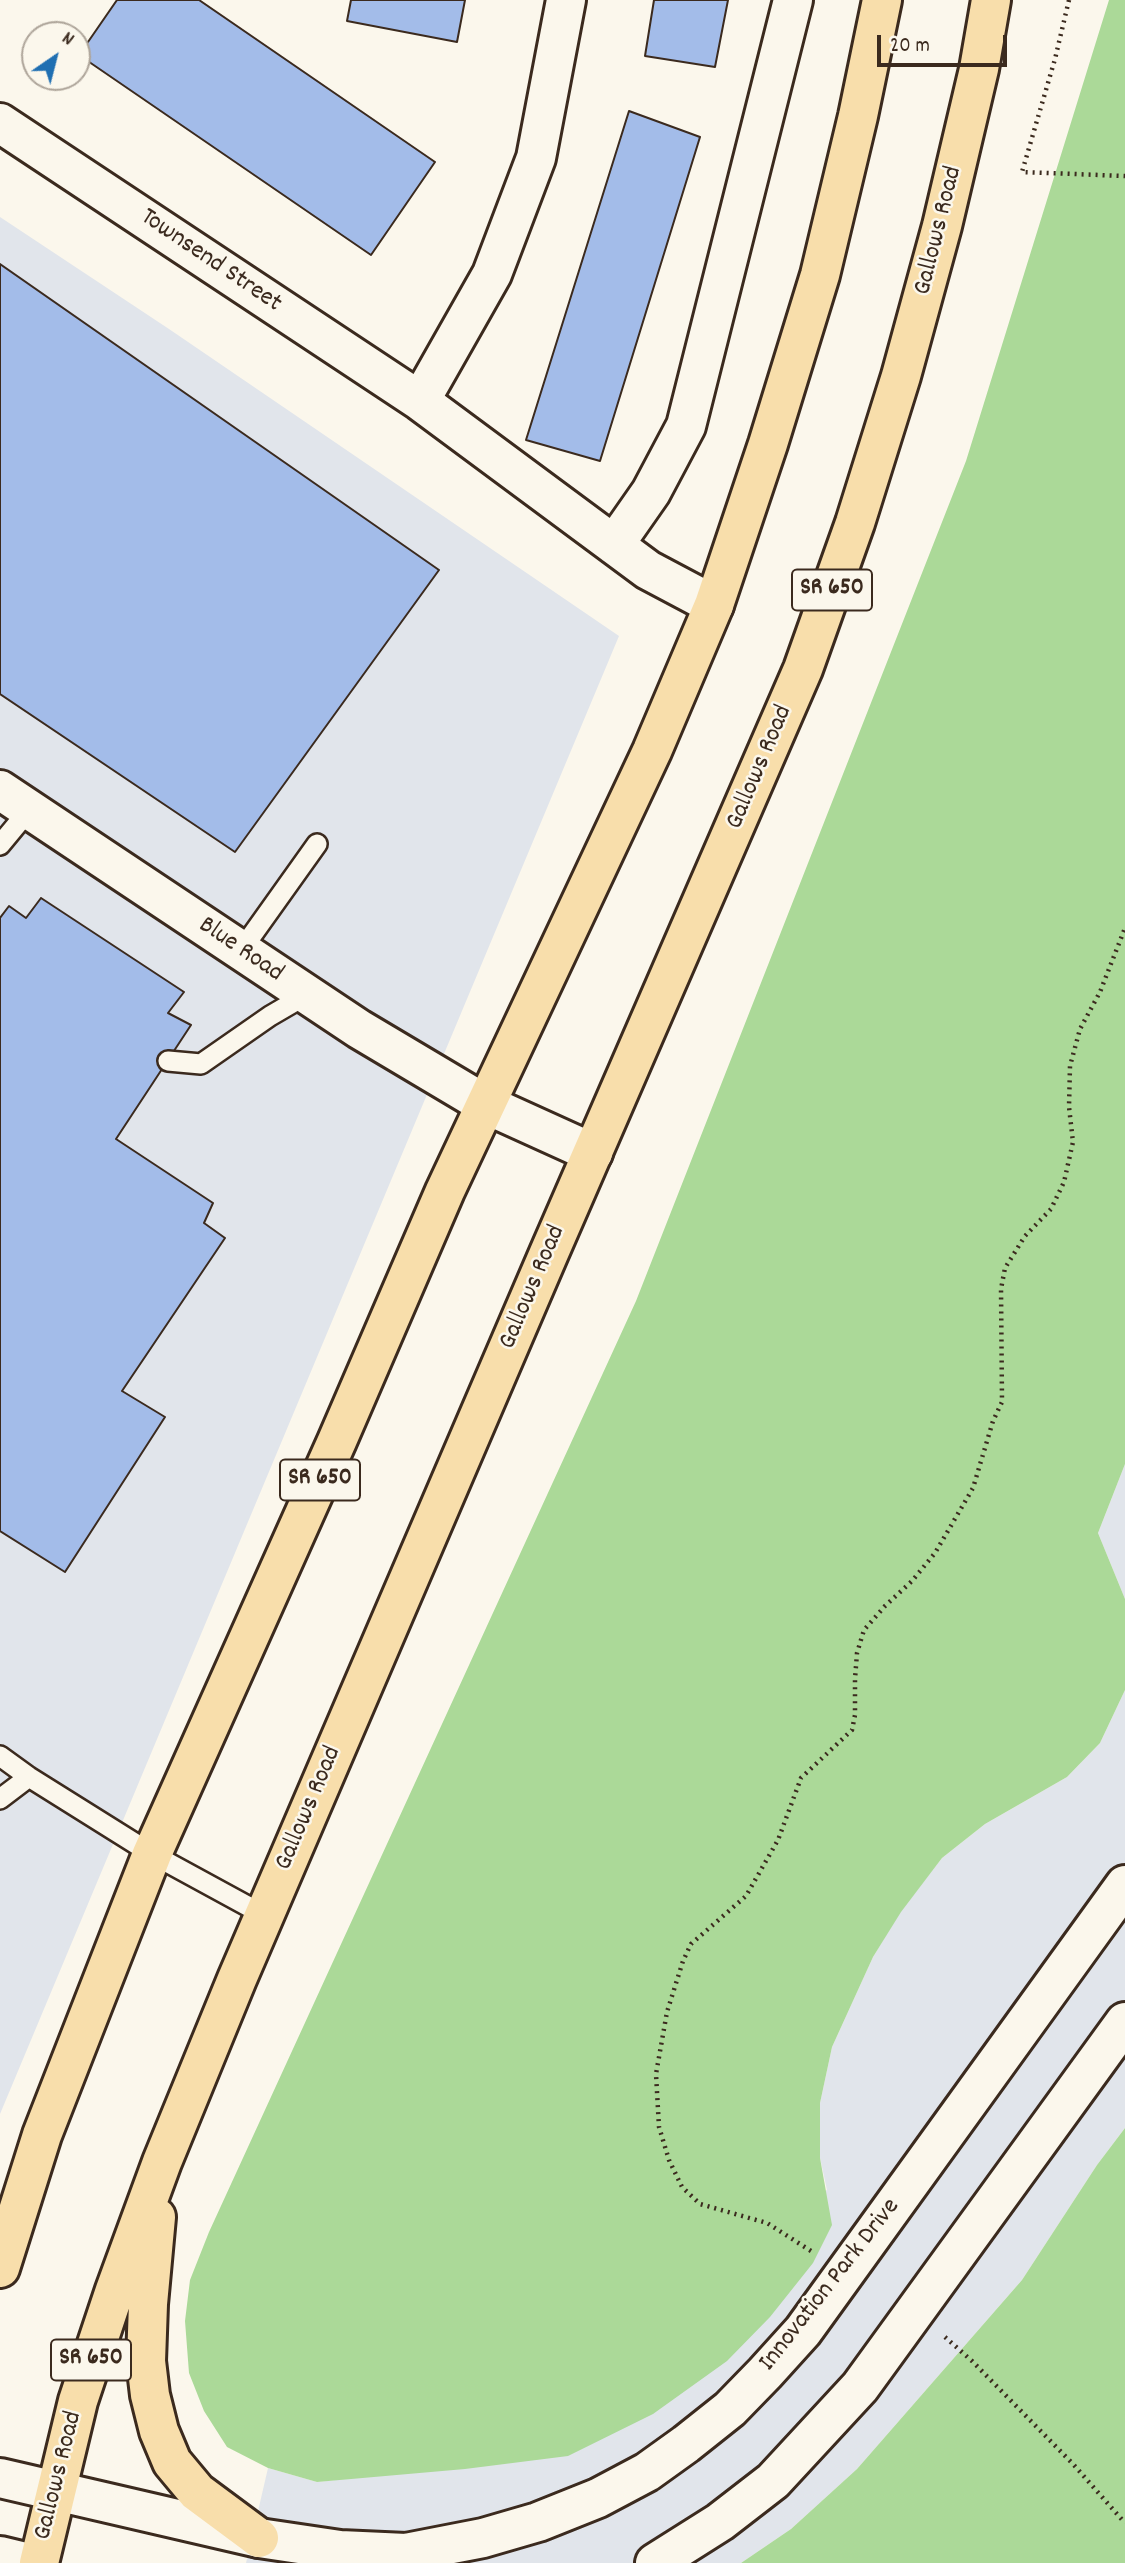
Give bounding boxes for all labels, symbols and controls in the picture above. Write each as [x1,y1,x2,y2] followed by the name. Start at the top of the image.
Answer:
[21,21,91,91] north arrow
[880,21,1010,65] scale bar
[56,26,79,54] text: N
[890,32,930,62] text: 20 m
[909,163,971,299] street label: Gallows Road
[133,203,287,321] street label: Townsend Street
[792,570,872,610] road number: SR 650
[721,701,801,835] street label: Gallows Road
[192,911,288,991] street label: Blue Road
[494,1221,574,1355] street label: Gallows Road
[280,1460,360,1500] road number: SR 650
[270,1742,350,1876] street label: Gallows Road
[754,2193,908,2379] street label: Innovation Park Drive
[51,2340,131,2381] road number: SR 650
[29,2408,91,2544] street label: Gallows Road

